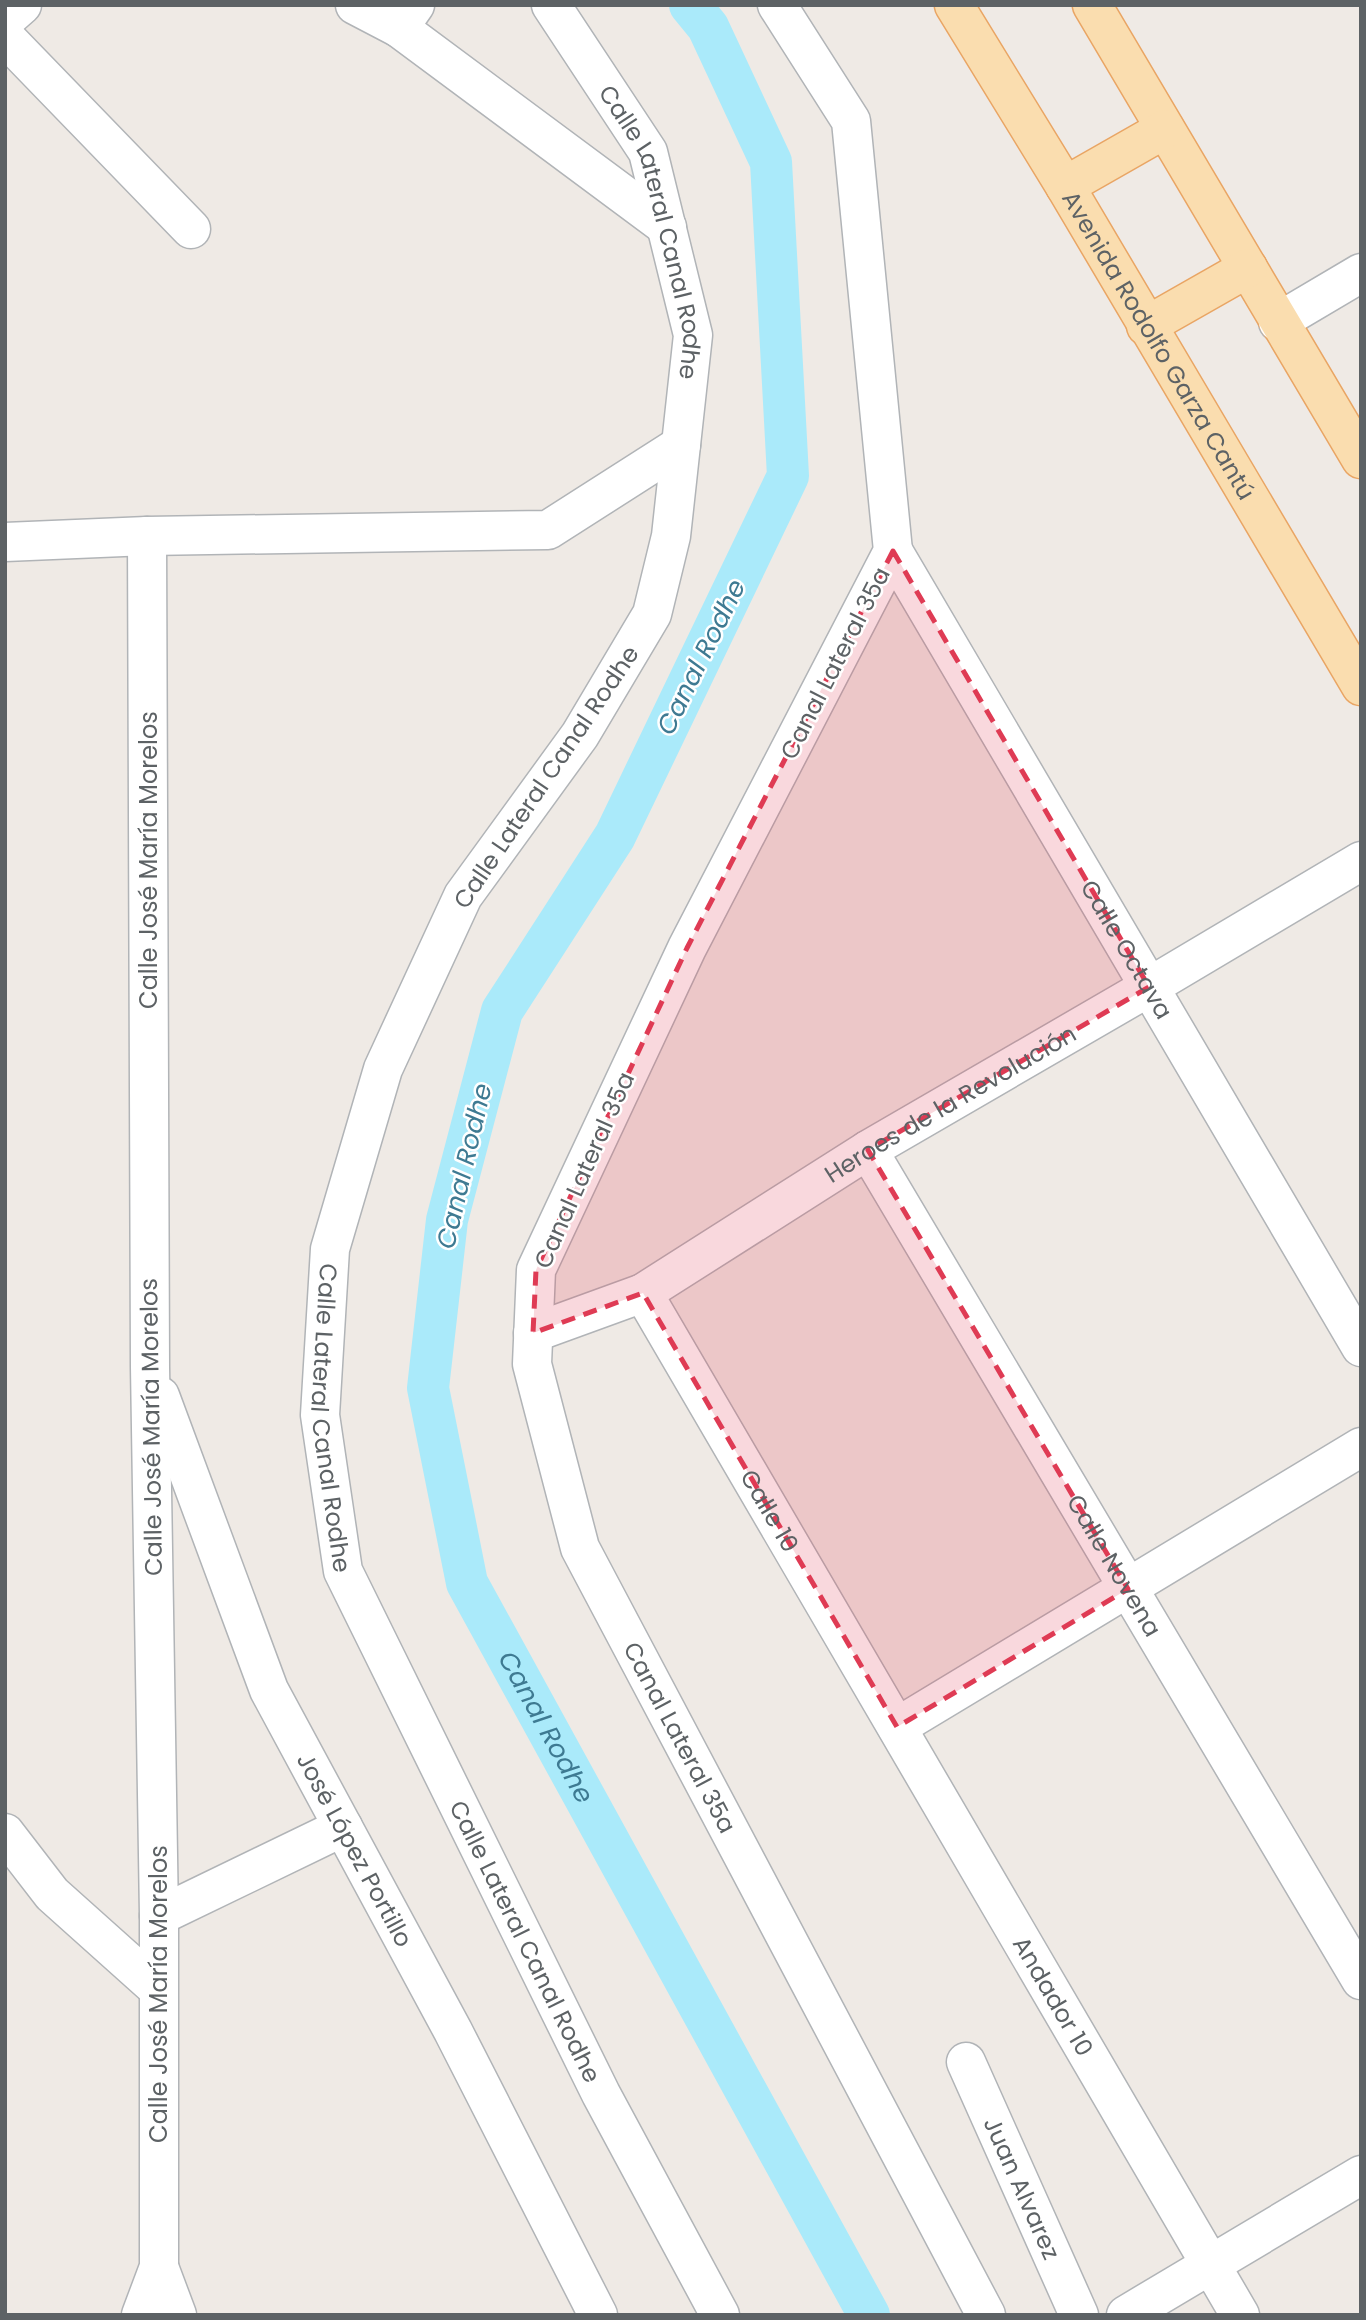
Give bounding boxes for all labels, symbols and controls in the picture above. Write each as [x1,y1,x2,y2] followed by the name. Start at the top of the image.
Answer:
[592,78,710,381] street label: Calle Lateral Canal Rodhe
[1055,184,1263,505] street label: Avenida Rodolfo Garza Cantú
[772,561,898,765] street label: Canal Lateral 35a
[648,573,754,741] water label: Canal Rodhe
[445,639,647,915] street label: Calle Lateral Canal Rodhe
[132,711,165,1009] street label: Calle José María Morelos
[1073,874,1181,1025] street label: Calle Octava
[818,1016,1082,1190] street label: Heroes de la Revolución
[526,1067,642,1273] street label: Canal Lateral 35a
[427,1080,501,1252] water label: Canal Rodhe
[303,1262,360,1575] street label: Calle Lateral Canal Rodhe
[132,1278,170,1576] street label: Calle José María Morelos
[733,1463,807,1558] street label: Calle 10
[1060,1488,1170,1643] street label: Calle Novena
[616,1636,744,1839] street label: Canal Lateral 35a
[490,1644,603,1810] water label: Canal Rodhe
[289,1747,421,1953] street label: José López Portillo
[442,1795,609,2088] street label: Calle Lateral Canal Rodhe
[142,1845,175,2143] street label: Calle José María Morelos
[1006,1930,1102,2062] street label: Andador 10
[976,2112,1068,2264] street label: Juan Alvarez

